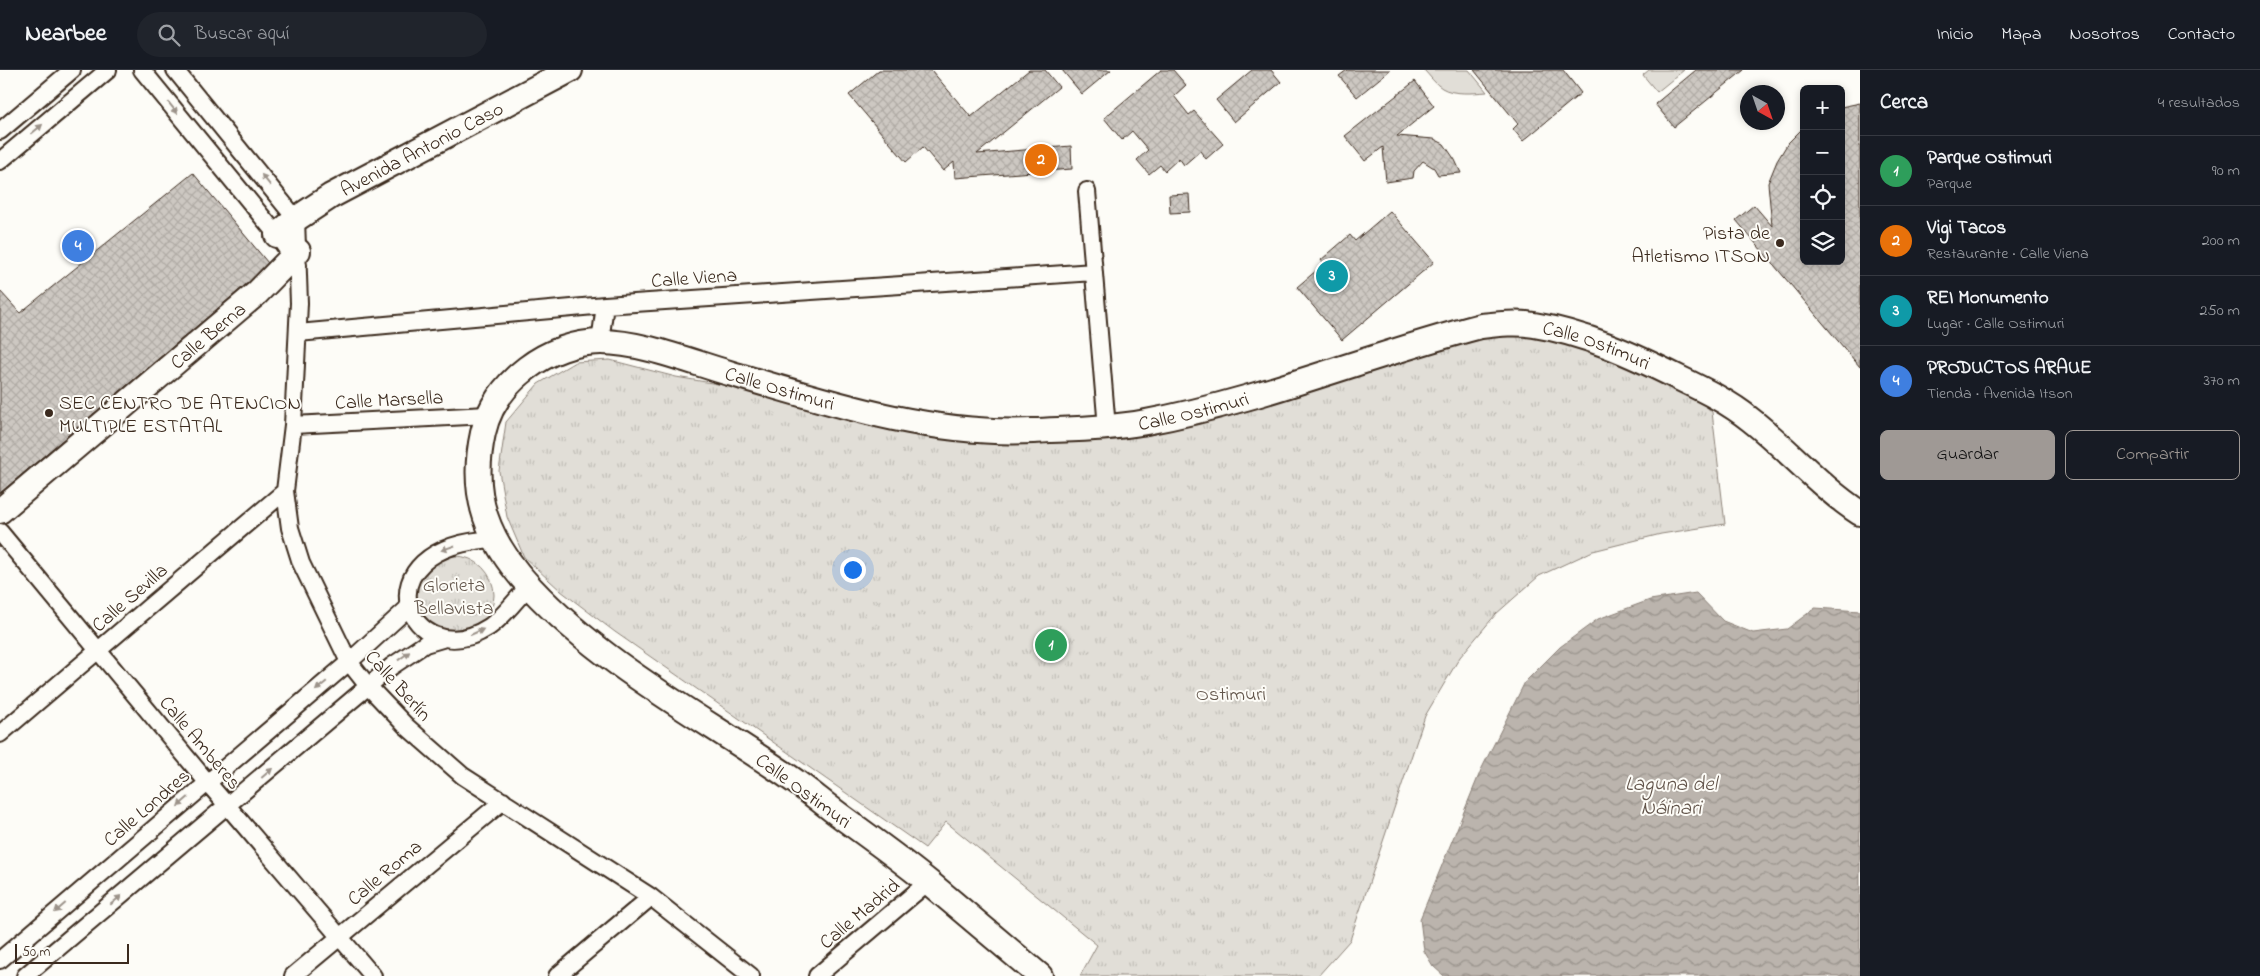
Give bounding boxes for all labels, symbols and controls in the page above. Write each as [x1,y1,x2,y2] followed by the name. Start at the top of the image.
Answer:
[137,12,487,57] search box
[25,17,107,52] text: Nearbee
[155,21,183,49] icon: search
[195,21,290,48] text: Buscar aquí
[1936,22,1973,48] text: Inicio
[2001,22,2042,48] text: Mapa
[2070,22,2140,48] text: Nosotros
[2168,22,2235,48] text: Contacto
[1740,85,1785,130] north arrow
[1800,85,1845,265] map controls
[1800,85,1845,130] button: +
[1880,88,1928,118] text: Cerca
[2158,91,2240,115] text: 4 resultados
[336,96,509,205] street label: Avenida Antonio Caso
[167,101,178,114] one-way arrow
[30,124,43,135] one-way arrow
[1800,130,1845,175] button: −
[1025,141,1057,179] pin: 2
[1927,145,2052,172] text: Parque Ostimuri
[1893,159,1899,183] text: 1
[2212,159,2240,183] text: 90 m
[1927,172,1972,196] text: Parque
[260,174,271,187] one-way arrow
[1800,175,1845,220] button: locate
[1927,215,2006,242] text: Vigi Tacos
[1632,220,1770,272] place label: Pista de Atletismo ITSON
[1800,220,1845,265] button: layers
[62,227,94,265] pin: 4
[1892,229,1900,253] text: 2
[2202,229,2240,253] text: 200 m
[1774,237,1786,249] marker: Pista de Atletismo ITSON
[1927,242,2089,266] text: Restaurante · Calle Viena
[1316,257,1348,295] pin: 3
[650,262,738,297] street label: Calle Viena
[1927,285,2049,312] text: REI Monumento
[165,296,253,378] street label: Calle Berna
[1893,299,1899,323] text: 3
[2200,299,2240,323] text: 250 m
[1927,312,2064,336] text: Lugar · Calle Ostimuri
[1540,315,1655,379] street label: Calle Ostimuri
[1927,355,2092,382] text: PRODUCTOS ARAUE
[721,361,837,420] street label: Calle Ostimuri
[1893,369,1899,393] text: 4
[2203,369,2240,393] text: 370 m
[1927,382,2073,406] text: Tienda · Avenida Itson
[334,384,444,419] street label: Calle Marsella
[1136,386,1253,440] street label: Calle Ostimuri
[59,390,301,442] place label: SEC CENTRO DE ATENCION MULTIPLE ESTATAL
[43,407,55,419] marker: SEC CENTRO DE ATENCION MULTIPLE ESTATAL
[1880,430,2055,480] button: Guardar
[2065,430,2240,480] button: Compartir
[440,544,455,552] one-way arrow
[86,557,175,640] street label: Calle Sevilla
[840,557,866,583] your location
[414,572,493,624] park label: Glorieta Bellavista
[1035,626,1067,664] pin: 1
[470,628,484,636] one-way arrow
[357,644,437,729] street label: Calle Berlín
[397,651,411,661] one-way arrow
[314,680,327,691] one-way arrow
[1196,681,1266,710] park label: Ostimuri
[151,690,247,797] street label: Calle Amberes
[748,747,857,837] street label: Calle Ostimuri
[98,763,197,855] street label: Calle Londres
[260,767,273,778] one-way arrow
[1625,770,1720,824] water label: Laguna del Náinari
[177,797,190,808] one-way arrow
[342,834,429,914] street label: Calle Roma
[814,872,907,957] street label: Calle Madrid
[109,894,122,905] one-way arrow
[54,903,67,914] one-way arrow
[15,941,129,964] scale bar
[22,942,50,963] text: 50 m

